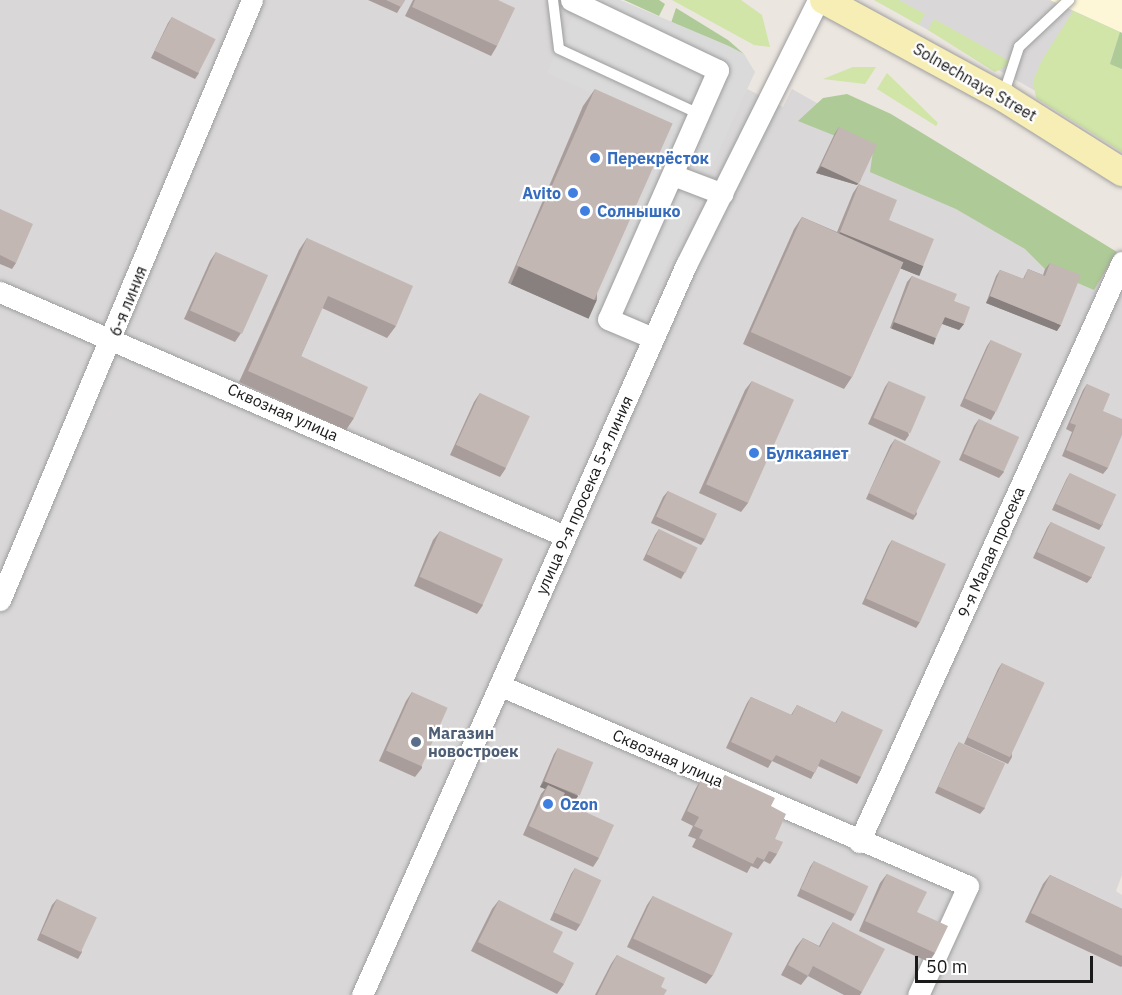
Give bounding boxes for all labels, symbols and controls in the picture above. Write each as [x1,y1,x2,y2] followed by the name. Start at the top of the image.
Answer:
[910,39,1040,125] street label: Solnechnaya Street
[607,148,709,168] place label: Перекрёсток
[588,151,602,165] marker: Перекрёсток
[522,183,561,203] place label: Avito
[566,186,580,200] marker: Avito
[597,201,680,221] place label: Солнышко
[578,204,592,218] marker: Солнышко
[105,263,151,339] street label: 6-я линия
[225,379,341,445] street label: Сквозная улица
[531,393,637,597] street label: улица 9-я просека 5-я линия
[766,443,849,463] place label: Булкаянет
[747,446,761,460] marker: Булкаянет
[954,484,1028,620] street label: 9-я Малая просека
[428,723,519,761] place label: Магазин новостроек
[610,725,726,791] street label: Сквозная улица
[409,735,423,749] marker: Магазин новостроек
[560,794,598,814] place label: Ozon
[541,797,555,811] marker: Ozon
[918,944,1096,982] scale bar
[926,955,968,978] text: 50 m

